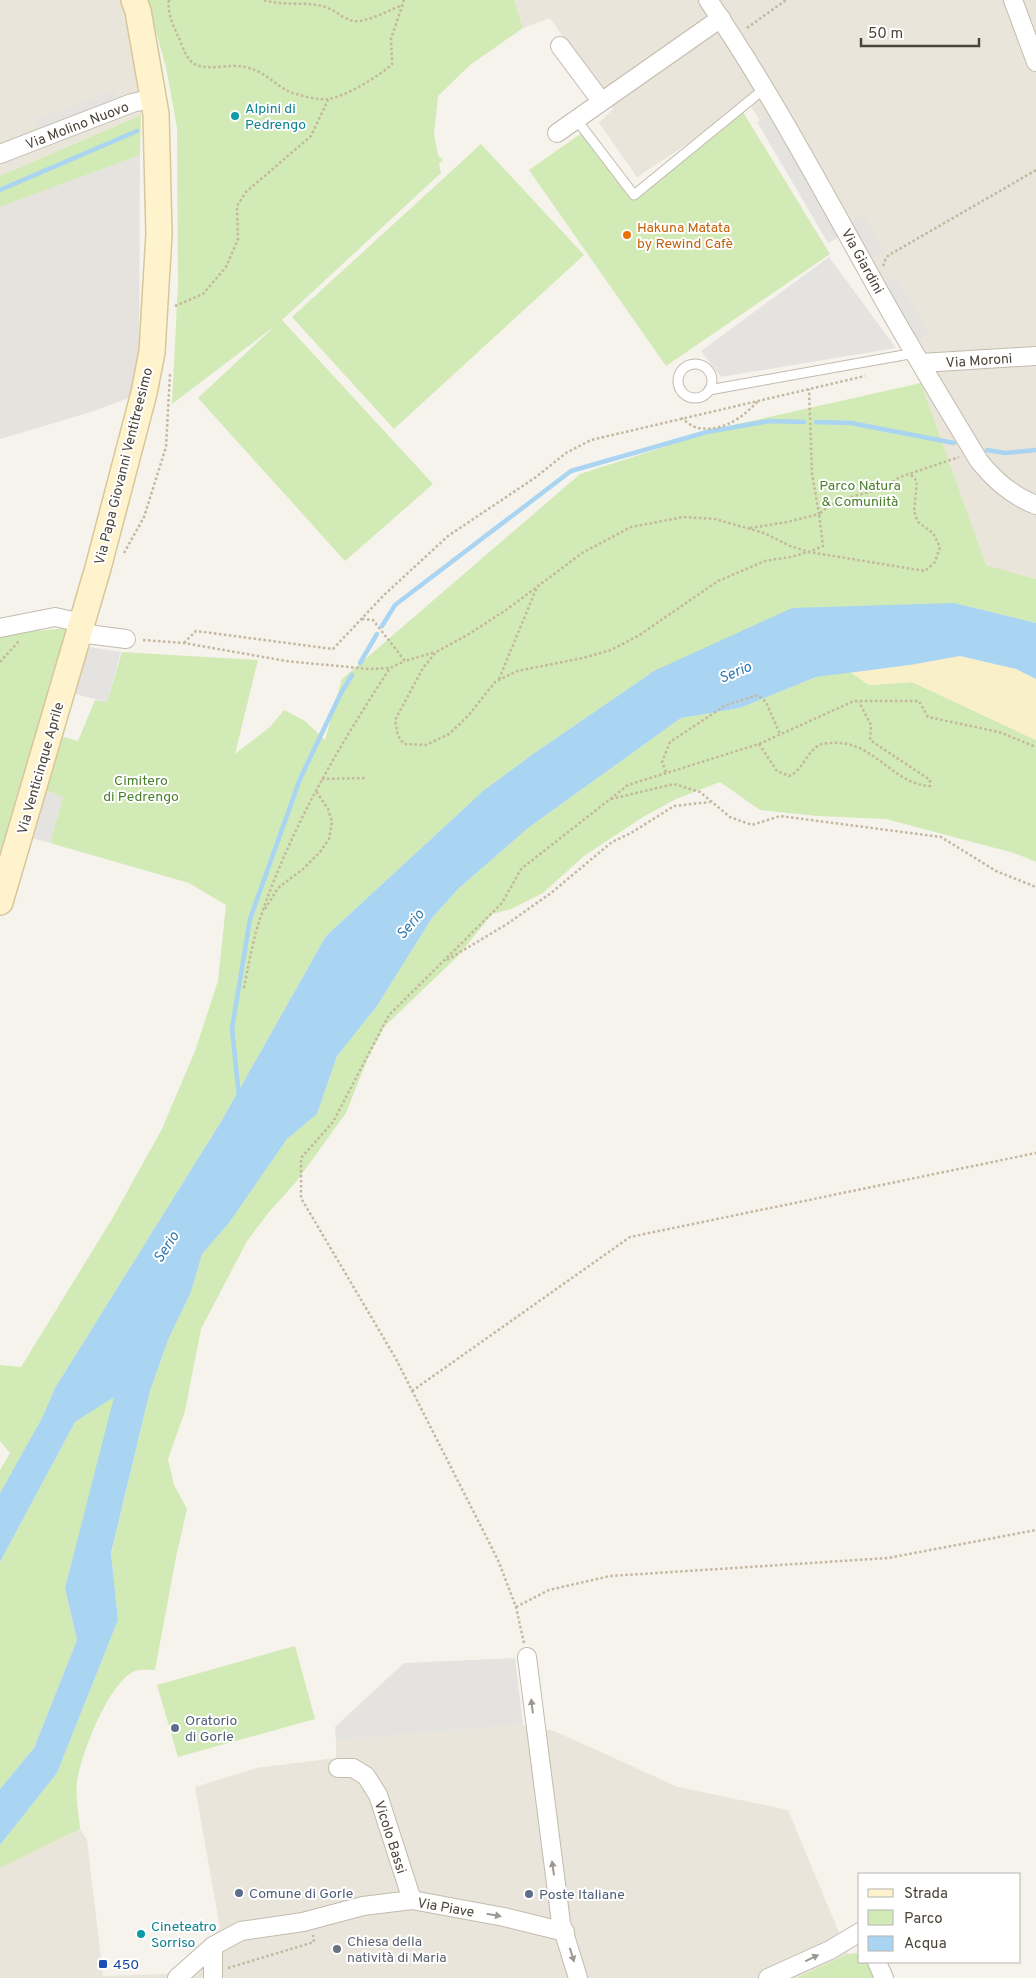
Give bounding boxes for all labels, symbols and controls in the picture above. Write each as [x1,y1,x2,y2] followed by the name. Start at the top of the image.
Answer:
[861,15,978,47] scale bar
[868,25,903,44] text: 50 m
[24,99,132,154] street label: Via Molino Nuovo
[245,101,306,134] place label: Alpini di Pedrengo
[229,110,241,122] marker: Alpini di Pedrengo
[637,220,733,253] place label: Hakuna Matata by Rewind Cafè
[837,226,887,297] street label: Via Giardini
[621,229,633,241] marker: Hakuna Matata by Rewind Cafè
[945,351,1013,372] street label: Via Moroni
[92,366,157,567] street label: Via Papa Giovanni Ventitreesimo
[819,478,901,511] park label: Parco Natura & Comuniità
[716,658,755,689] water label: Serio
[14,700,68,836] street label: Via Venticinque Aprile
[103,773,179,806] park label: Cimitero di Pedrengo
[393,906,429,944] water label: Serio
[150,1229,184,1267] water label: Serio
[528,1698,536,1714] one-way arrow
[185,1713,237,1746] place label: Oratorio di Gorle
[169,1722,181,1734] marker: Oratorio di Gorle
[370,1799,409,1876] street label: Vicolo Bassi
[549,1859,557,1875] one-way arrow
[858,1873,1021,1963] legend
[904,1885,948,1904] text: Strada
[249,1886,353,1903] place label: Comune di Gorle
[233,1887,245,1899] marker: Comune di Gorle
[539,1887,625,1904] place label: Poste Italiane
[523,1888,535,1900] marker: Poste Italiane
[416,1895,476,1922] street label: Via Piave
[904,1910,943,1929] text: Parco
[486,1912,502,1920] one-way arrow
[151,1919,217,1952] place label: Cineteatro Sorriso
[135,1928,147,1940] marker: Cineteatro Sorriso
[347,1934,447,1967] place label: Chiesa della natività di Maria
[904,1935,947,1954] text: Acqua
[331,1943,343,1955] marker: Chiesa della natività di Maria
[568,1948,576,1963] one-way arrow
[805,1954,819,1962] one-way arrow
[113,1957,139,1974] place label: 450
[97,1958,109,1970] marker: 450

